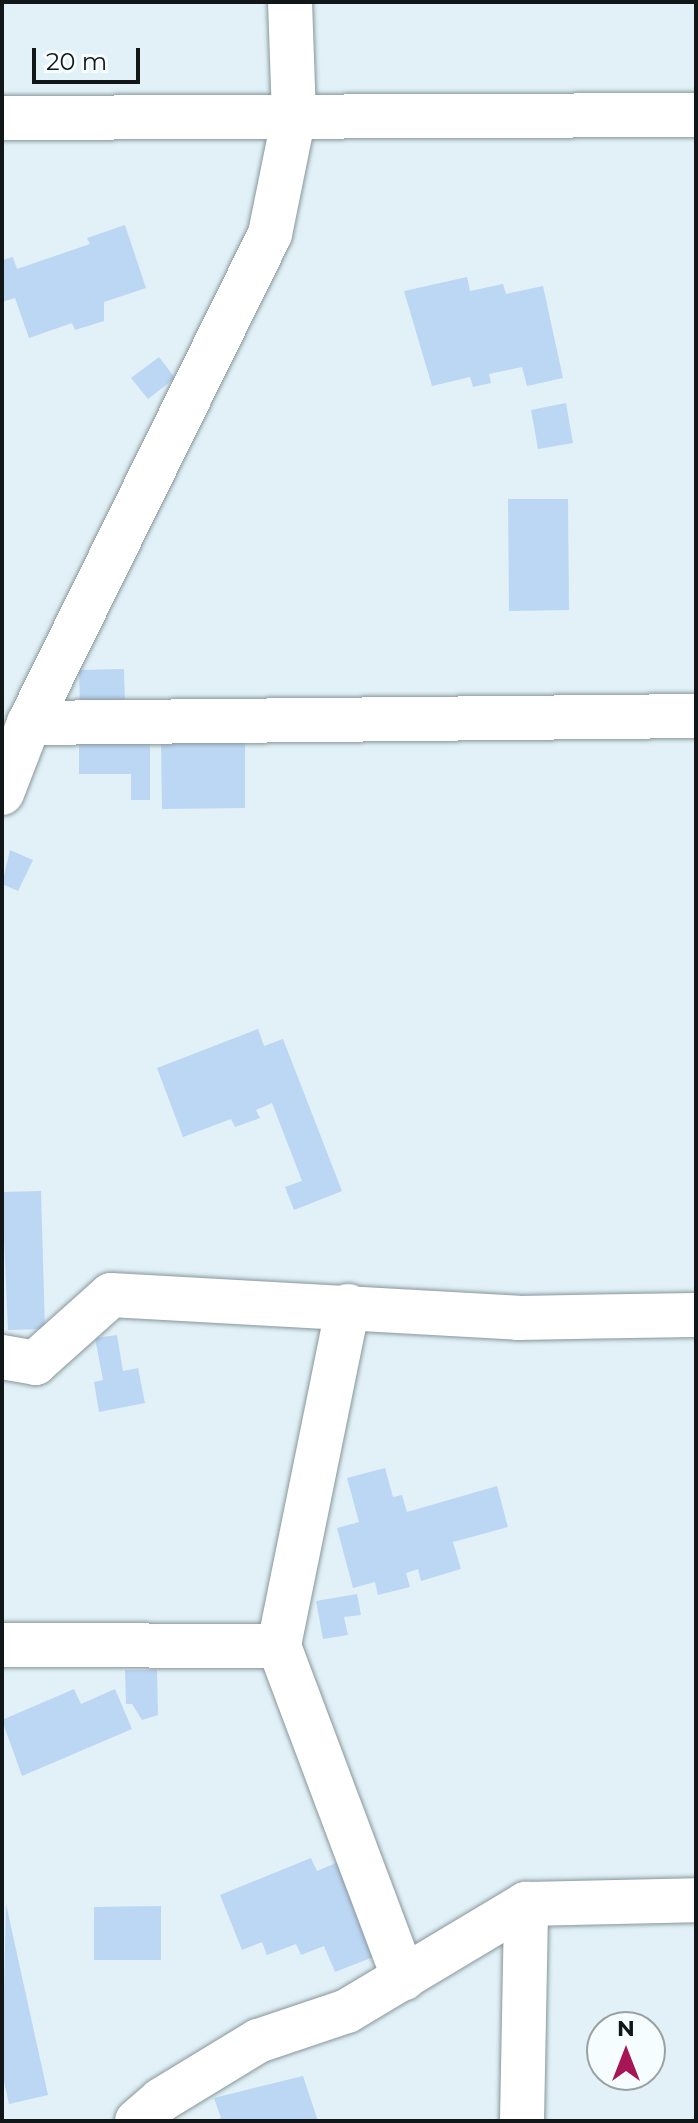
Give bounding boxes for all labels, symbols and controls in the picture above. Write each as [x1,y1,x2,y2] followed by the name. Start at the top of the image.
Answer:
[36,32,144,82] scale bar
[46,47,107,76] text: 20 m
[586,2011,666,2091] north arrow
[617,2015,635,2042] text: N

